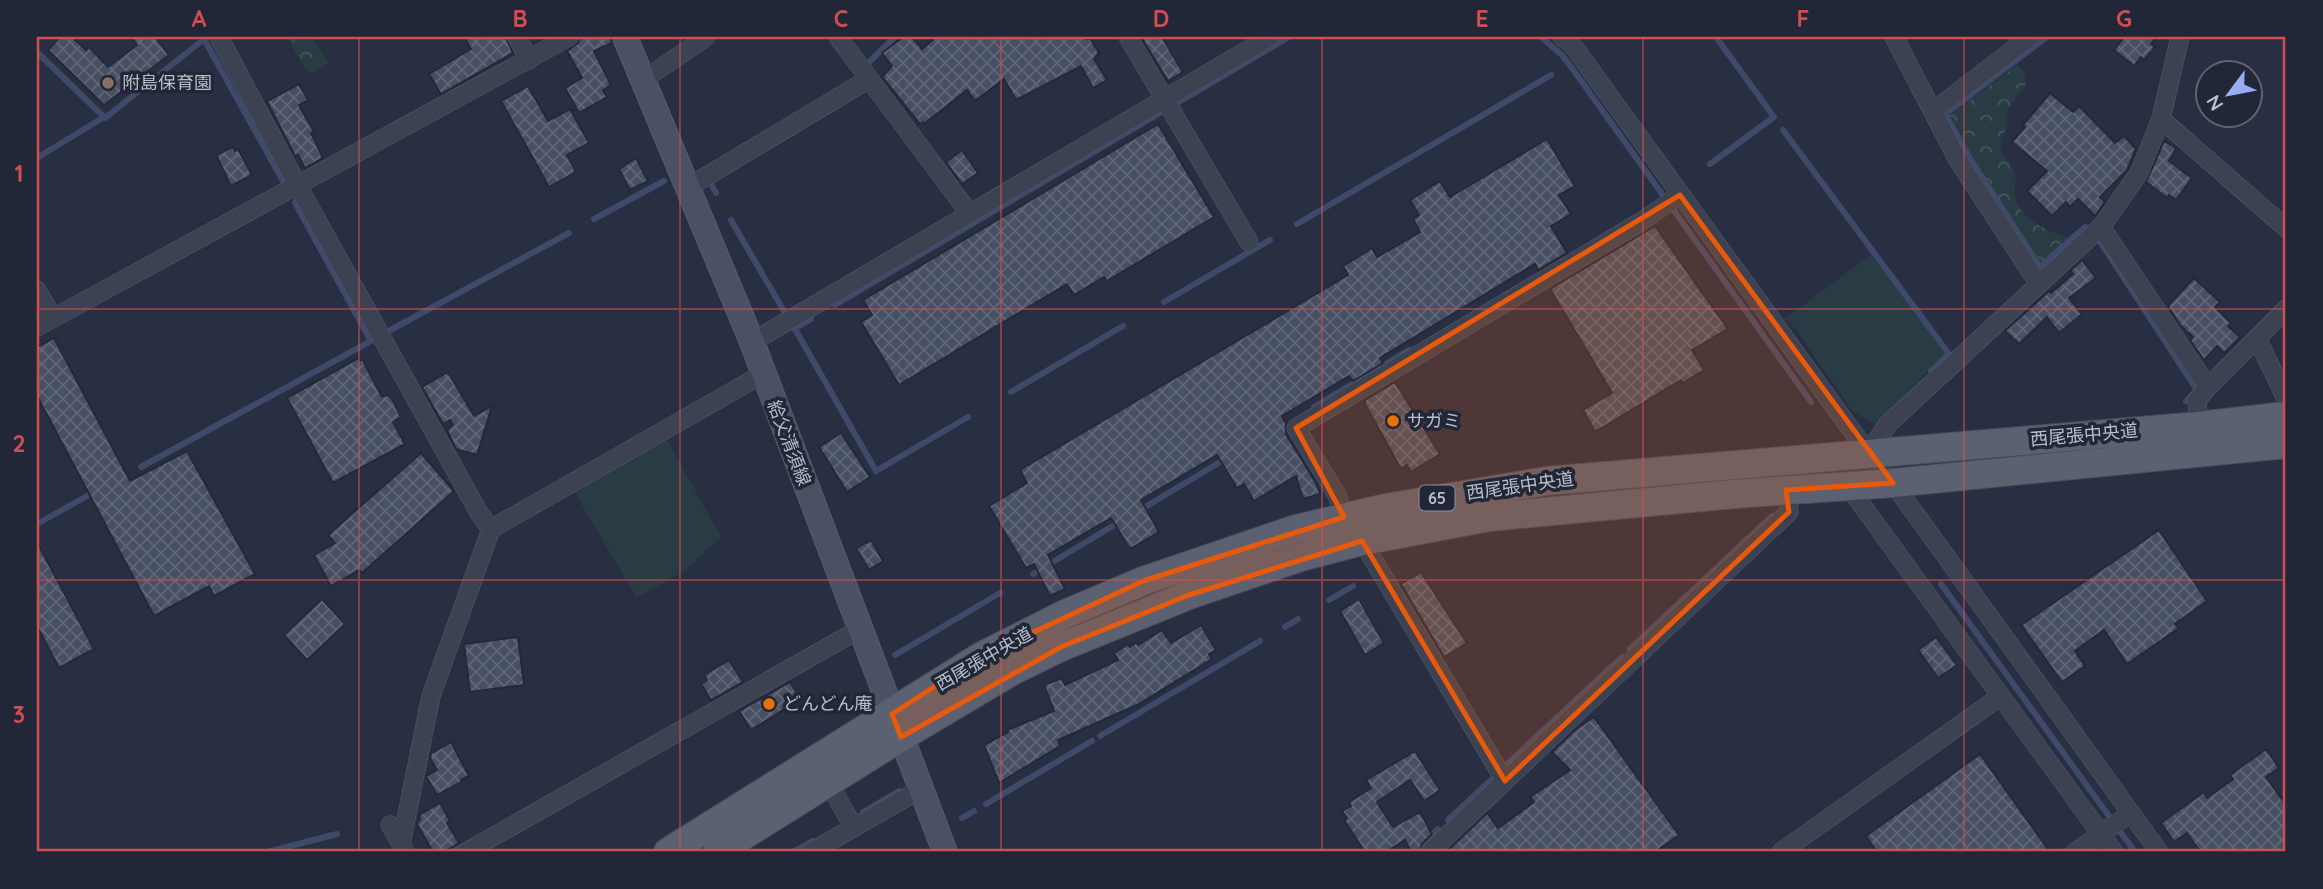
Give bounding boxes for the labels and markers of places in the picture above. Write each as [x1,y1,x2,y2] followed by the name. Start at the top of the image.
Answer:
[122,71,212,94] place label: 附島保育園
[100,75,116,91] marker: 附島保育園
[1407,409,1461,432] place label: サガミ
[1385,413,1401,429] marker: サガミ
[783,692,872,715] place label: どんどん庵
[761,696,777,712] marker: どんどん庵

